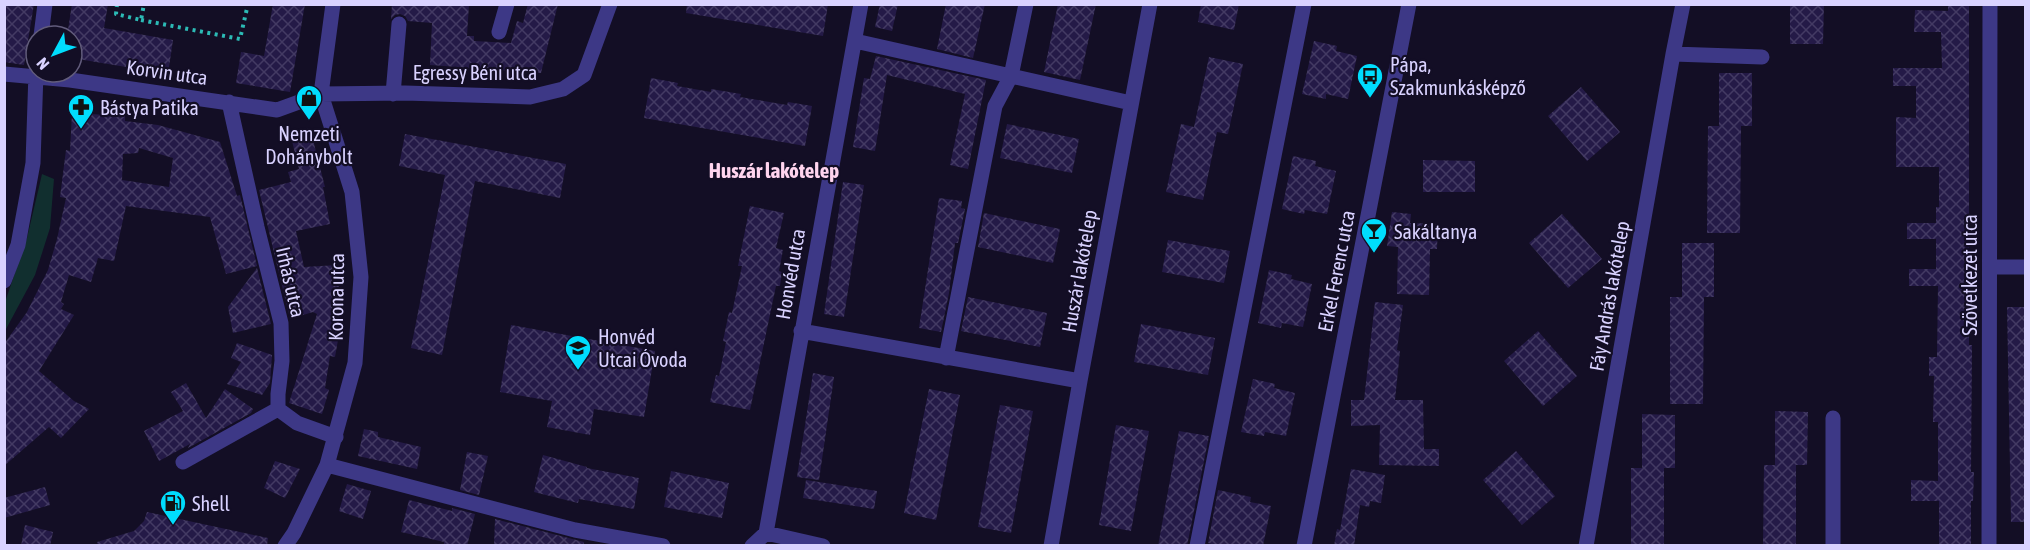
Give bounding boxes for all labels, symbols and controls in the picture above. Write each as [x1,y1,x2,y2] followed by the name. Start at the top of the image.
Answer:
[24,24,84,84] north arrow
[1390,53,1526,99] place label: Pápa, Szakmunkásképző
[33,54,53,73] text: N
[125,55,209,89] street label: Korvin utca
[413,61,537,84] street label: Egressy Béni utca
[1355,61,1385,99] bus stop icon: Pápa, Szakmunkásképző
[294,83,324,121] shop icon: Nemzeti Dohánybolt
[66,92,96,130] pharmacy icon: Bástya Patika
[100,96,199,119] place label: Bástya Patika
[265,122,353,168] place label: Nemzeti Dohánybolt
[709,158,839,182] district label: Huszár lakótelep
[1057,208,1101,334] street label: Huszár lakótelep
[1313,208,1359,334] street label: Erkel Ferenc utca
[1958,214,1981,336] street label: Szövetkezet utca
[1359,216,1389,254] bar icon: Sakáltanya
[1584,219,1634,373] street label: Fáy András lakótelep
[1394,220,1477,243] place label: Sakáltanya
[771,227,809,321] street label: Honvéd utca
[272,244,310,320] street label: Irhás utca
[324,253,348,341] street label: Korona utca
[598,325,687,371] place label: Honvéd Utcai Óvoda
[563,333,593,371] school or university icon: Honvéd Utcai Óvoda
[158,488,188,526] fuel station icon: Shell
[192,492,230,515] place label: Shell

